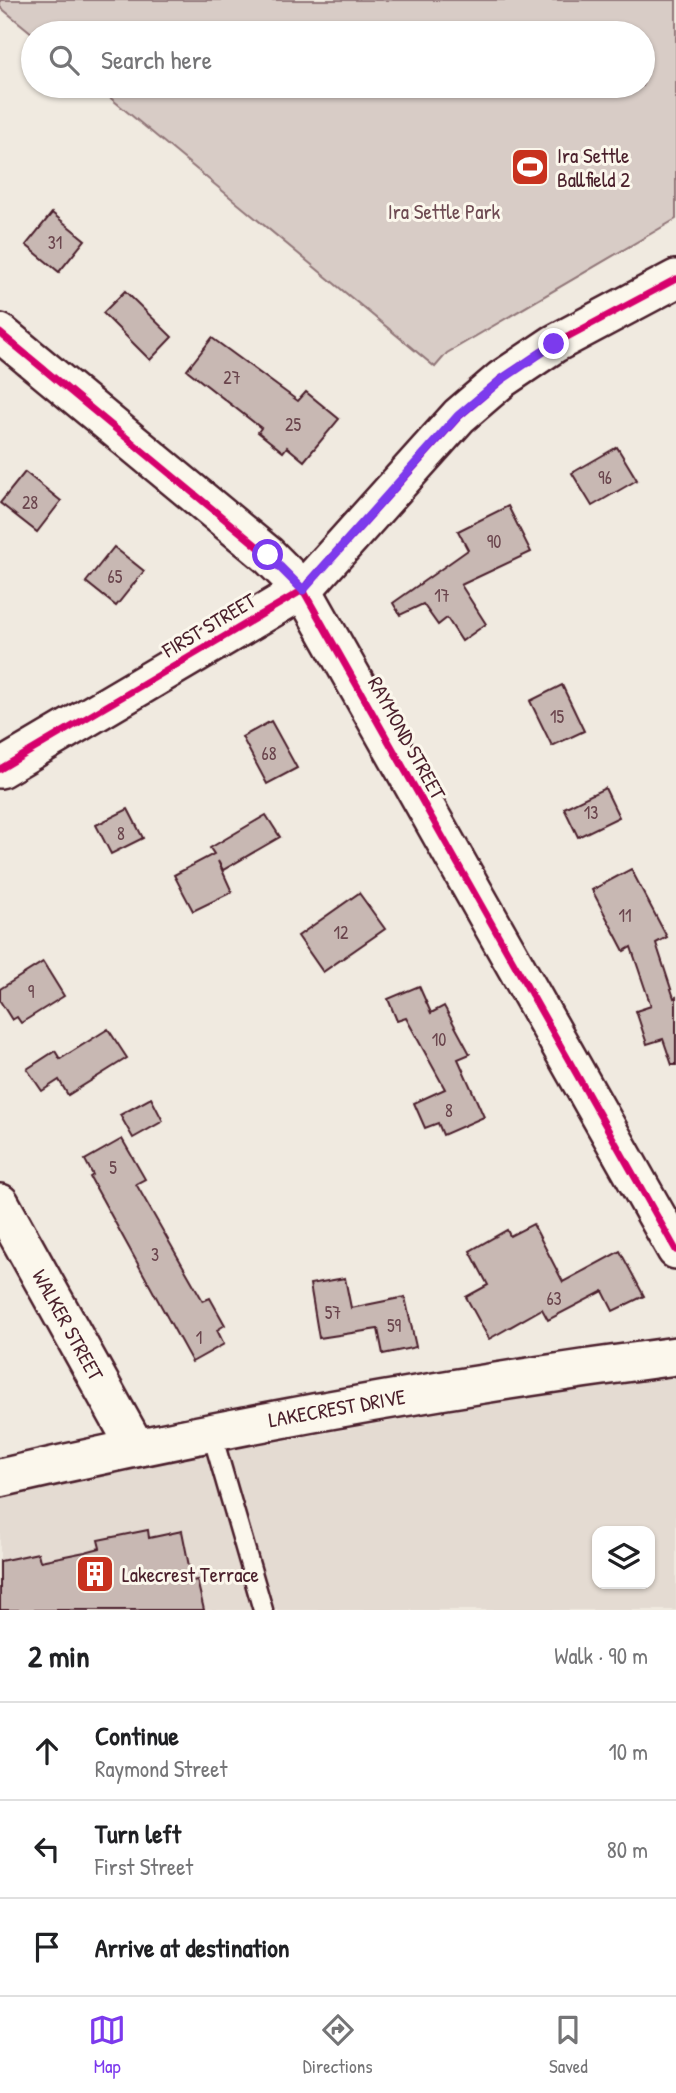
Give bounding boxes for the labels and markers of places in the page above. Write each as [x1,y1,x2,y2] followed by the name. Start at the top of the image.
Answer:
[557,141,630,194] place label: Ira Settle Ballfield 2
[509,146,551,188] sports icon: Ira Settle Ballfield 2
[74,1553,116,1595] building icon: Lakecrest Terrace
[122,1560,259,1589] place label: Lakecrest Terrace

